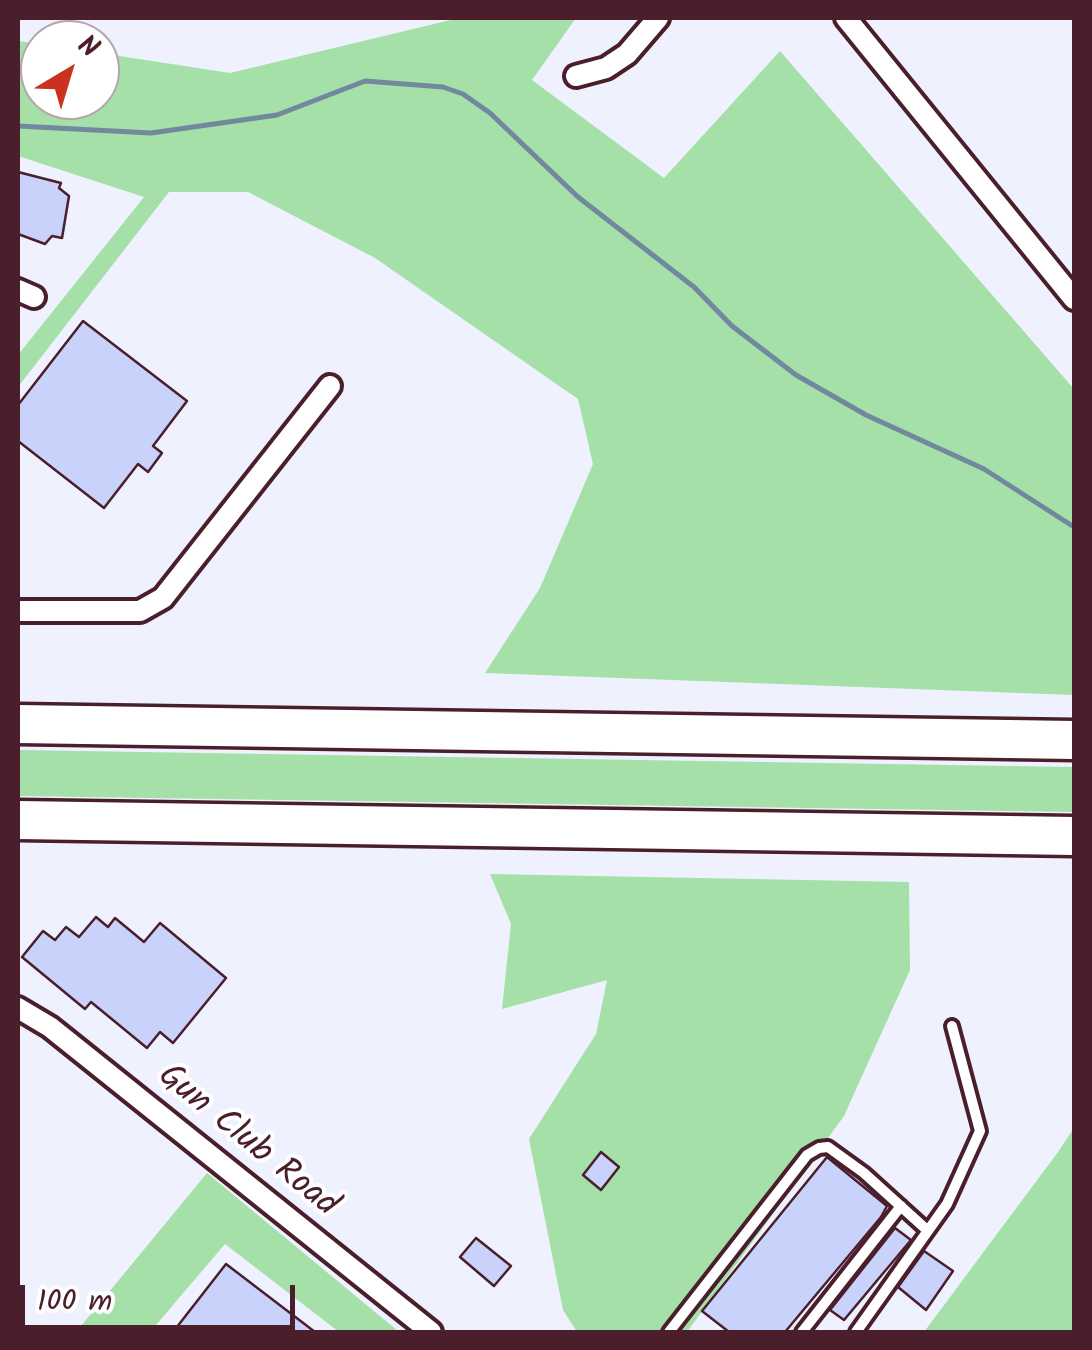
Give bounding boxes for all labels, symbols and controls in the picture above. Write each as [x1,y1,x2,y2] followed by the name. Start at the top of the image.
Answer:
[20,20,120,120] north arrow
[67,24,108,71] text: N
[147,1057,345,1229] street label: Gun Club Road
[25,1265,300,1327] scale bar
[37,1278,112,1326] text: 100 m

